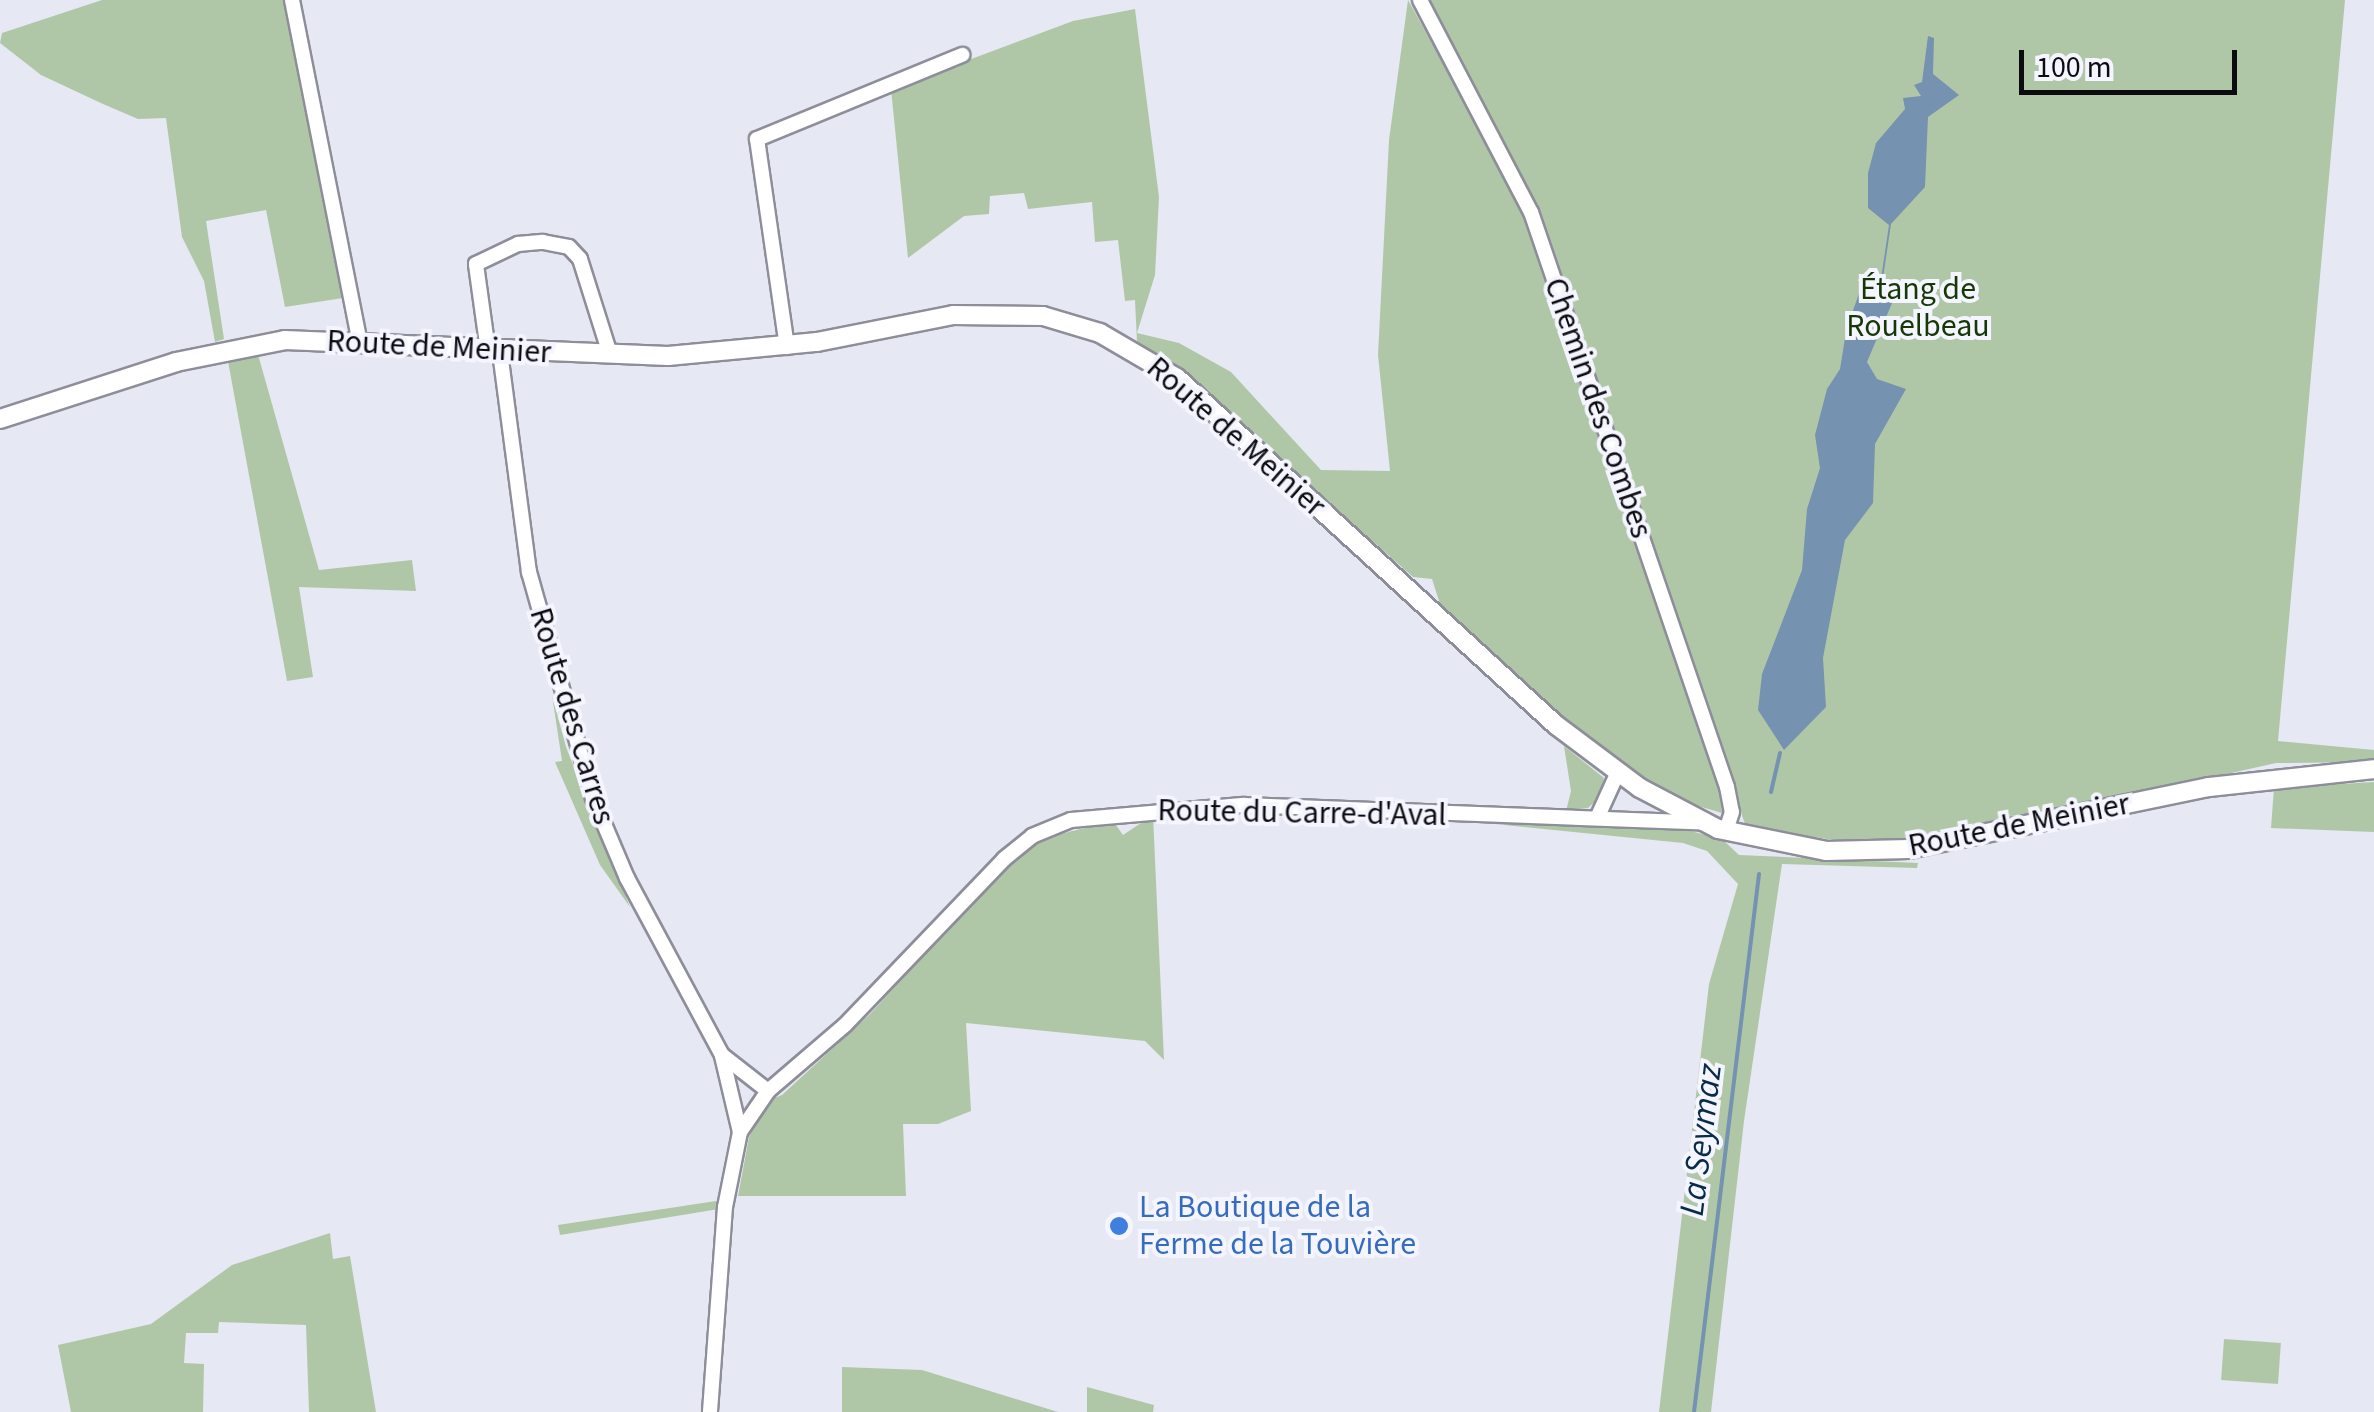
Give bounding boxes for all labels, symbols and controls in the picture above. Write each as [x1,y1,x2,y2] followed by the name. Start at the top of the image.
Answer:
[2024,30,2242,92] scale bar
[2036,46,2112,89] text: 100 m
[1846,271,1990,346] park label: Étang de Rouelbeau
[1536,273,1660,543] street label: Chemin des Combes
[326,322,552,372] street label: Route de Meinier
[1139,349,1333,525] street label: Route de Meinier
[521,603,623,829] street label: Route des Carres
[1905,785,2133,865] street label: Route de Meinier
[1157,791,1447,835] street label: Route du Carre-d'Aval
[1671,1062,1731,1218] water label: La Seymaz
[1139,1189,1416,1264] place label: La Boutique de la Ferme de la Touvière
[1108,1215,1130,1237] marker: La Boutique de la Ferme de la Touvière

